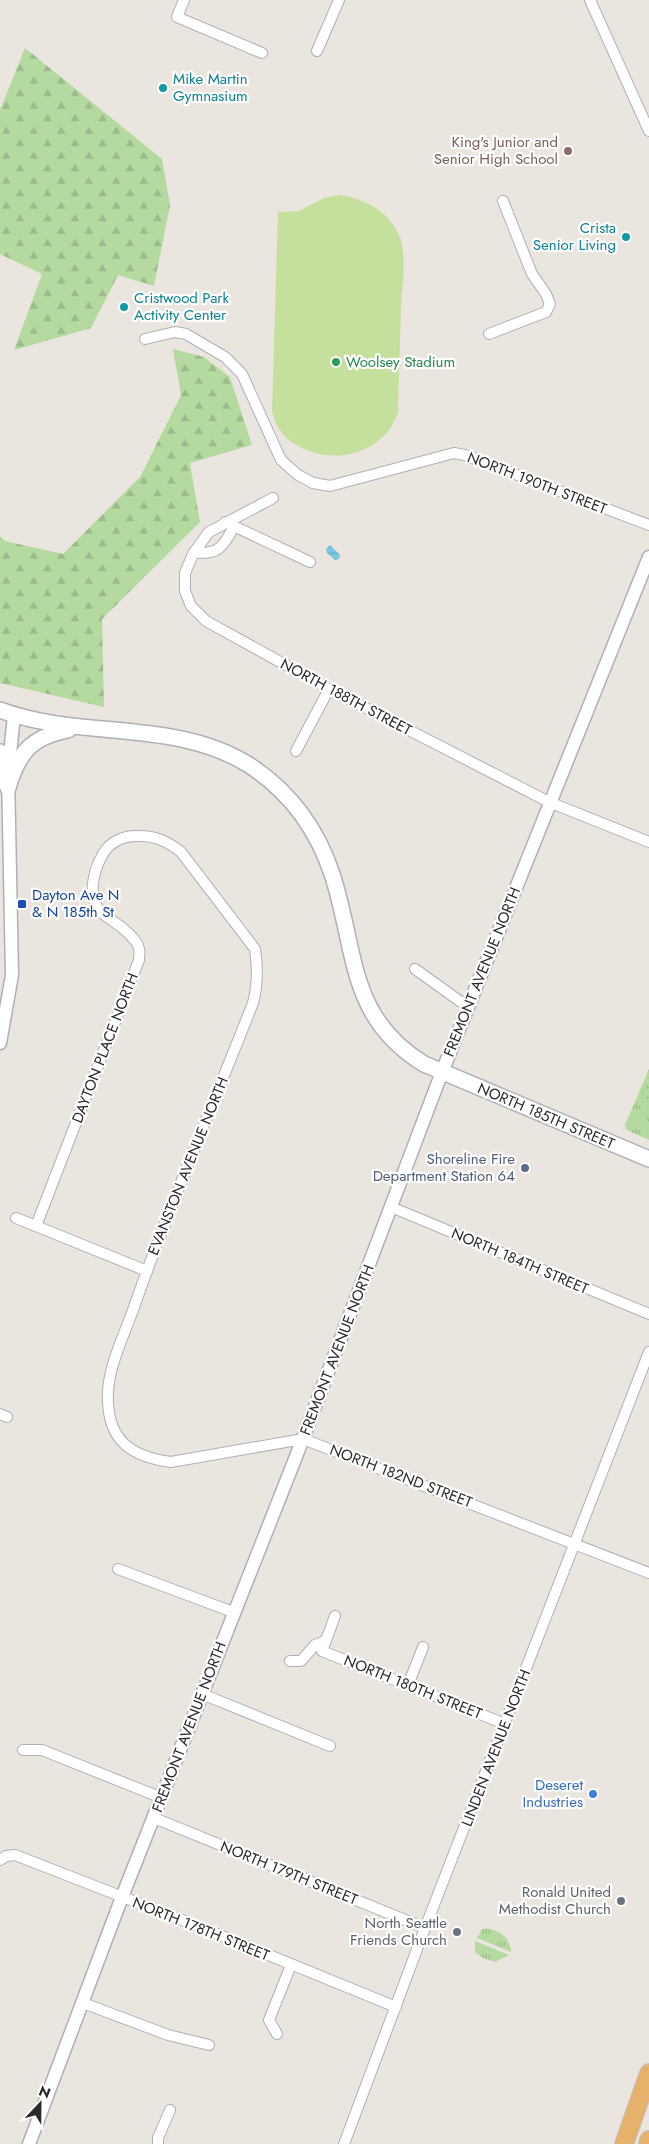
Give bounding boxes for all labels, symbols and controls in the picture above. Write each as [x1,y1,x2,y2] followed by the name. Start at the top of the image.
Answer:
[173,68,248,107] place label: Mike Martin Gymnasium
[157,82,169,94] marker: Mike Martin Gymnasium
[434,131,558,170] place label: King's Junior and Senior High School
[562,145,574,157] marker: King's Junior and Senior High School
[533,217,616,256] place label: Crista Senior Living
[620,231,632,243] marker: Crista Senior Living
[134,287,230,326] place label: Cristwood Park Activity Center
[118,301,130,313] marker: Cristwood Park Activity Center
[346,351,455,373] place label: Woolsey Stadium
[330,356,342,368] marker: Woolsey Stadium
[464,446,610,520] street label: NORTH 190TH STREET
[276,653,416,741] street label: NORTH 188TH STREET
[32,884,119,923] place label: Dayton Ave N & N 185th St
[438,884,526,1060] street label: FREMONT AVENUE NORTH
[16,898,28,910] marker: Dayton Ave N & N 185th St
[66,970,144,1126] street label: DAYTON PLACE NORTH
[142,1074,234,1258] street label: EVANSTON AVENUE NORTH
[474,1077,618,1155] street label: NORTH 185TH STREET
[373,1148,515,1187] place label: Shoreline Fire Department Station 64
[519,1162,531,1174] marker: Shoreline Fire Department Station 64
[448,1222,592,1300] street label: NORTH 184TH STREET
[294,1261,380,1439] street label: FREMONT AVENUE NORTH
[327,1439,475,1513] street label: NORTH 182ND STREET
[146,1638,232,1816] street label: FREMONT AVENUE NORTH
[341,1649,485,1725] street label: NORTH 180TH STREET
[456,1666,536,1830] street label: LINDEN AVENUE NORTH
[523,1774,583,1813] place label: Deseret Industries
[587,1788,599,1800] marker: Deseret Industries
[217,1835,361,1911] street label: NORTH 179TH STREET
[499,1881,611,1920] place label: Ronald United Methodist Church
[129,1892,273,1966] street label: NORTH 178TH STREET
[615,1895,627,1907] marker: Ronald United Methodist Church
[350,1912,447,1951] place label: North Seattle Friends Church
[451,1926,463,1938] marker: North Seattle Friends Church
[15,2079,65,2129] north arrow
[36,2081,54,2103] text: N

